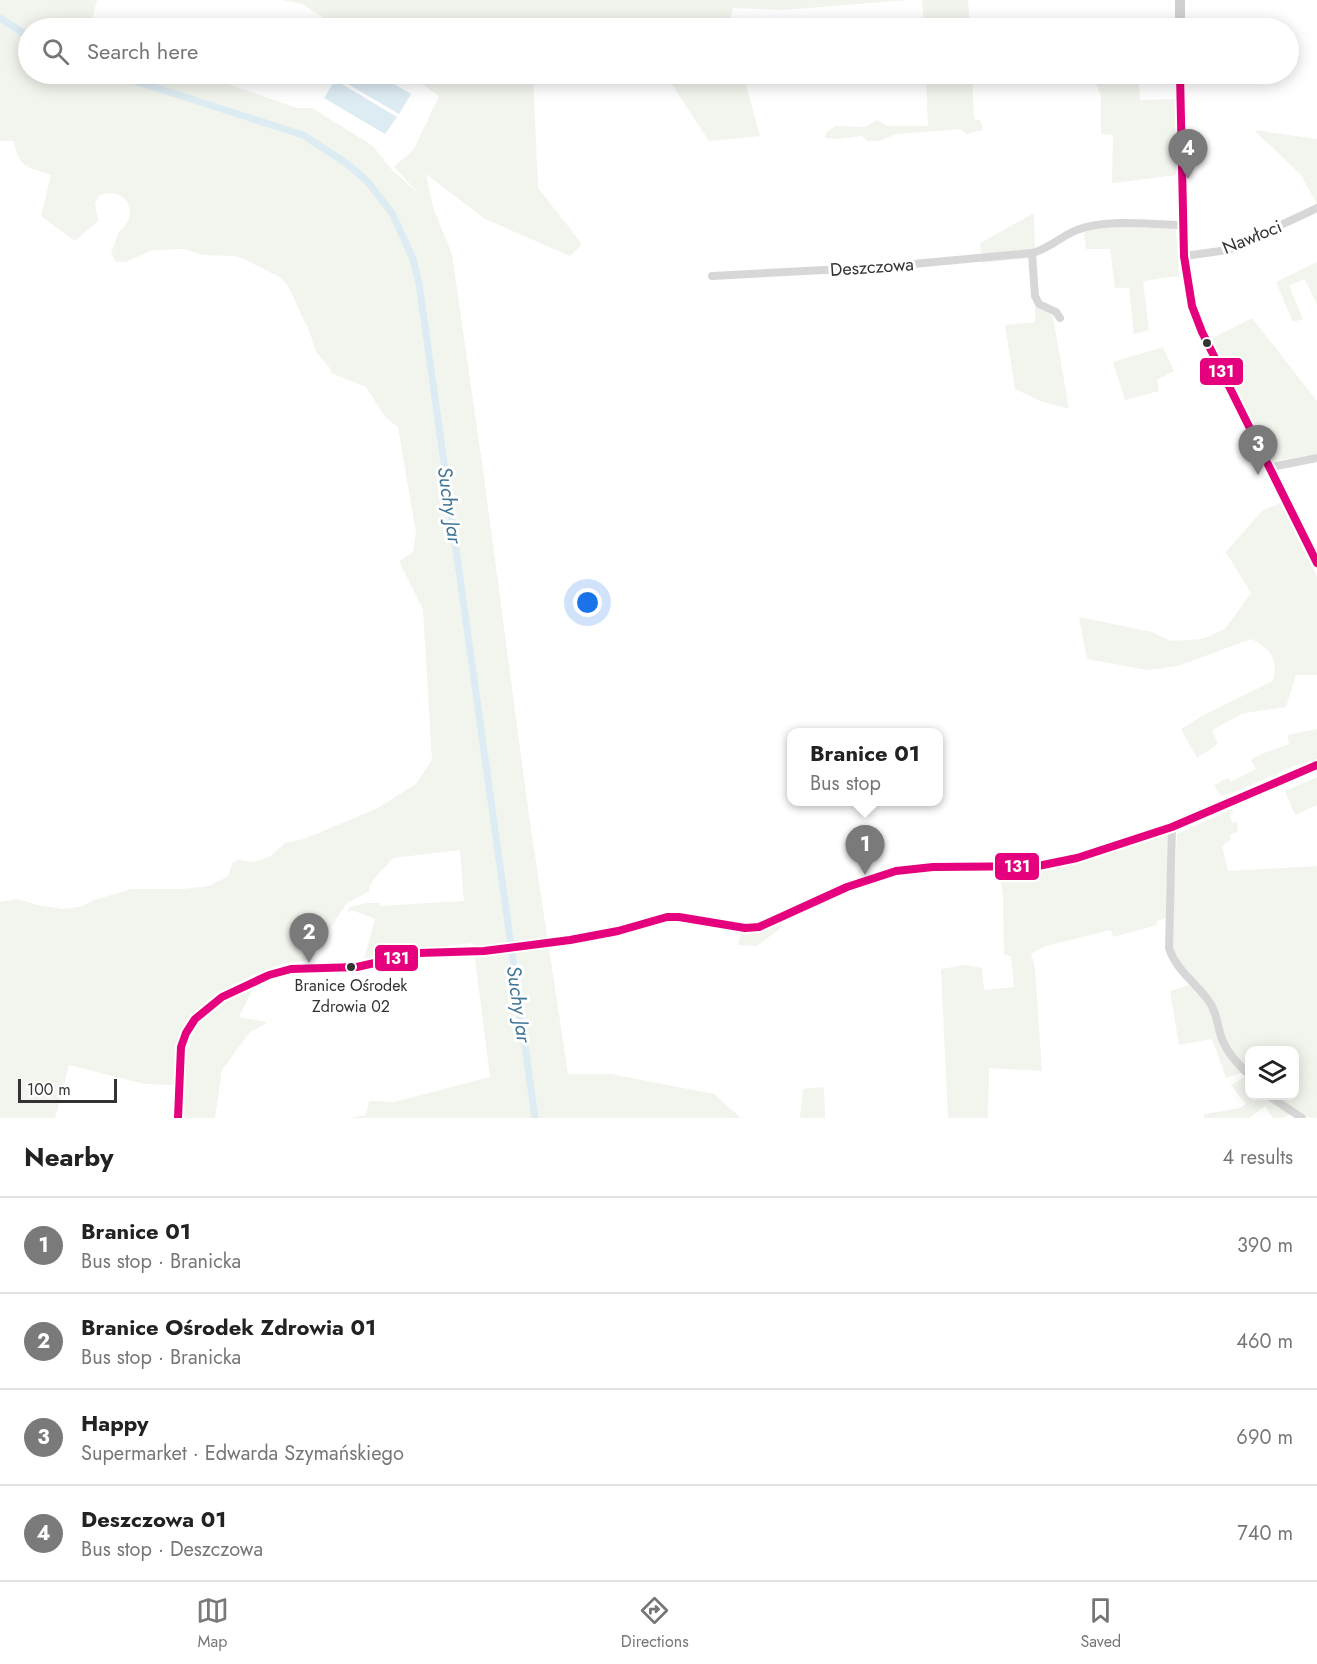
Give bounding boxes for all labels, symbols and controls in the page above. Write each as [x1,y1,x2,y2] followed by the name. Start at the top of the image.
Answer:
[18,18,1299,84] search box
[39,35,72,68] icon: search
[87,35,198,67] text: Search here
[1168,130,1208,179] pin: 4
[1218,213,1286,261] street label: Nawłoci
[829,251,915,283] street label: Deszczowa
[1201,337,1213,349] unlabelled marker
[1199,357,1244,386] line badge: 131
[1208,360,1234,383] text: 131
[1238,426,1278,475] pin: 3
[430,465,469,547] water label: Suchy Jar
[573,588,602,617] your location
[787,728,943,806] popup
[810,737,920,769] text: Branice 01
[810,769,881,798] text: Bus stop
[846,826,884,875] pin: 1
[994,852,1040,881] line badge: 131
[1004,855,1030,878] text: 131
[290,914,328,963] pin: 2
[374,944,419,972] line badge: 131
[383,947,409,970] text: 131
[345,961,357,973] marker: Branice Ośrodek Zdrowia 02
[499,964,538,1046] water label: Suchy Jar
[295,974,408,1018] place label: Branice Ośrodek Zdrowia 02
[1245,1046,1299,1100] map controls
[1245,1046,1299,1100] button: layers
[18,1076,117,1104] scale bar
[27,1078,71,1101] text: 100 m
[24,1138,113,1176] text: Nearby
[1222,1143,1293,1172] text: 4 results
[81,1215,191,1247] text: Branice 01
[38,1231,49,1260] text: 1
[1237,1231,1293,1260] text: 390 m
[81,1247,241,1276] text: Bus stop · Branicka
[81,1311,376,1343] text: Branice Ośrodek Zdrowia 01
[37,1327,50,1356] text: 2
[1236,1327,1293,1356] text: 460 m
[81,1343,241,1372] text: Bus stop · Branicka
[81,1407,148,1439] text: Happy
[37,1423,50,1452] text: 3
[1236,1423,1293,1452] text: 690 m
[81,1439,404,1468] text: Supermarket · Edwarda Szymańskiego
[81,1503,227,1535] text: Deszczowa 01
[37,1519,50,1548] text: 4
[1237,1519,1293,1548] text: 740 m
[81,1535,263,1564] text: Bus stop · Deszczowa
[196,1594,229,1653] tab: Map
[621,1594,689,1653] tab: Directions
[1080,1594,1121,1653] tab: Saved

